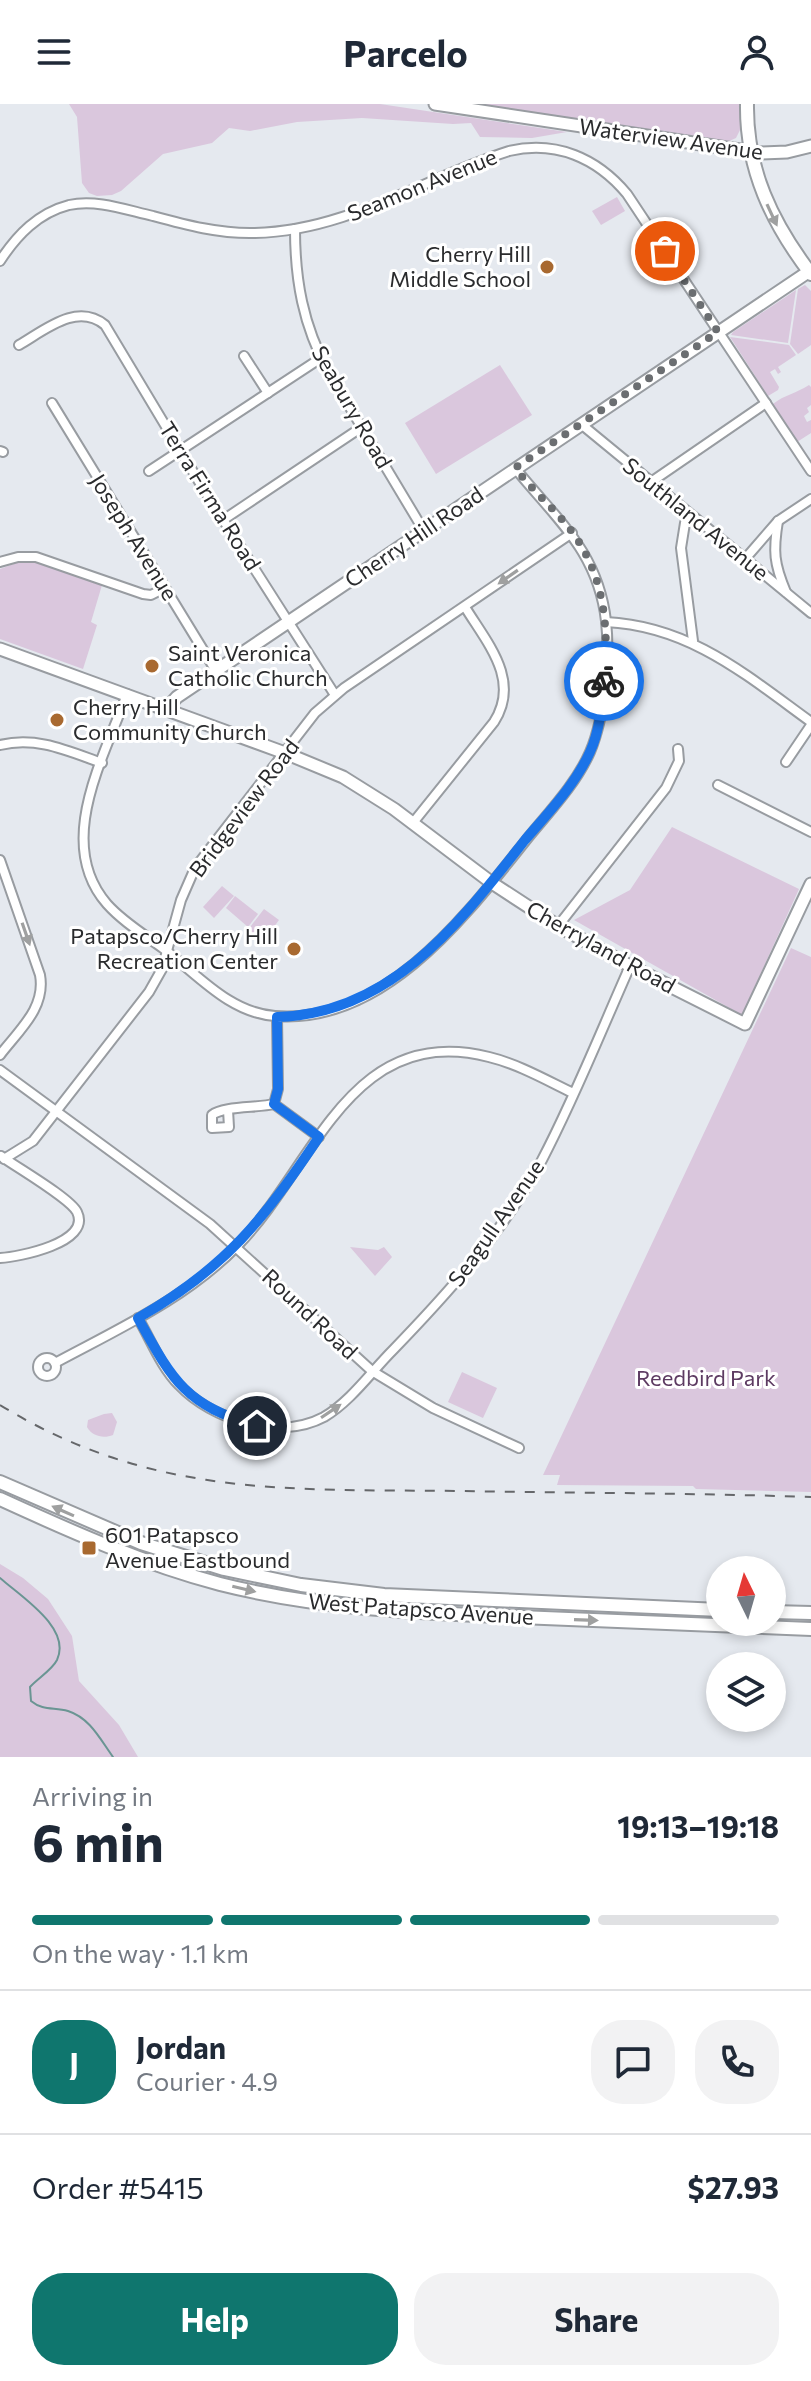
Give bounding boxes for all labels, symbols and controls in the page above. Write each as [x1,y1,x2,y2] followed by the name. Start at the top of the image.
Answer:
[32,30,76,74] icon: menu
[343,30,468,74] text: Parcelo
[735,30,779,74] icon: person
[577,112,765,165] street label: Waterview Avenue
[343,142,500,227] street label: Seamon Avenue
[765,203,779,227] one-way arrow
[631,217,699,285] pin
[643,229,687,273] icon: bag
[389,240,531,292] place label: Cherry Hill Middle School
[538,258,556,276] marker: Cherry Hill Middle School
[306,341,398,473] street label: Seabury Road
[154,416,267,575] street label: Terra Firma Road
[618,452,775,586] street label: Southland Avenue
[85,468,184,605] street label: Joseph Avenue
[339,480,488,593] street label: Cherry Hill Road
[498,570,519,585] one-way arrow
[168,639,328,691] place label: Saint Veronica Catholic Church
[564,641,644,721] courier
[143,657,161,675] marker: Saint Veronica Catholic Church
[582,659,626,703] icon: bike
[73,693,267,745] place label: Cherry Hill Community Church
[48,711,66,729] marker: Cherry Hill Community Church
[183,733,304,882] street label: Bridgeview Road
[522,894,680,999] street label: Cherryland Road
[20,922,32,946] one-way arrow
[70,922,278,974] place label: Patapsco/Cherry Hill Recreation Center
[285,940,303,958] marker: Patapsco/Cherry Hill Recreation Center
[442,1154,549,1291] street label: Seagull Avenue
[257,1263,364,1365] street label: Round Road
[636,1364,776,1391] park label: Reedbird Park
[223,1392,291,1460] pin
[235,1404,279,1448] icon: home
[321,1404,342,1419] one-way arrow
[51,1504,75,1518] one-way arrow
[105,1521,290,1573] place label: 601 Patapsco Avenue Eastbound
[80,1539,98,1557] marker: 601 Patapsco Avenue Eastbound
[706,1556,786,1636] north arrow
[706,1556,786,1732] map controls
[232,1583,257,1596] one-way arrow
[307,1587,535,1630] street label: West Patapsco Avenue
[574,1614,599,1627] one-way arrow
[706,1652,786,1732] button: layers
[32,1780,153,1811] text: Arriving in
[617,1807,779,1844] text: 19:13–19:18
[32,1809,164,1873] text: 6 min
[32,1937,249,1968] text: On the way · 1.1 km
[591,2020,675,2104] button: chat
[695,2020,779,2104] button: phone
[136,2028,226,2065] text: Jordan
[69,2044,79,2081] text: J
[136,2065,278,2096] text: Courier · 4.9
[32,2168,204,2205] text: Order #5415
[687,2168,779,2205] text: $27.93
[32,2273,398,2365] button: Help
[414,2273,779,2365] button: Share

